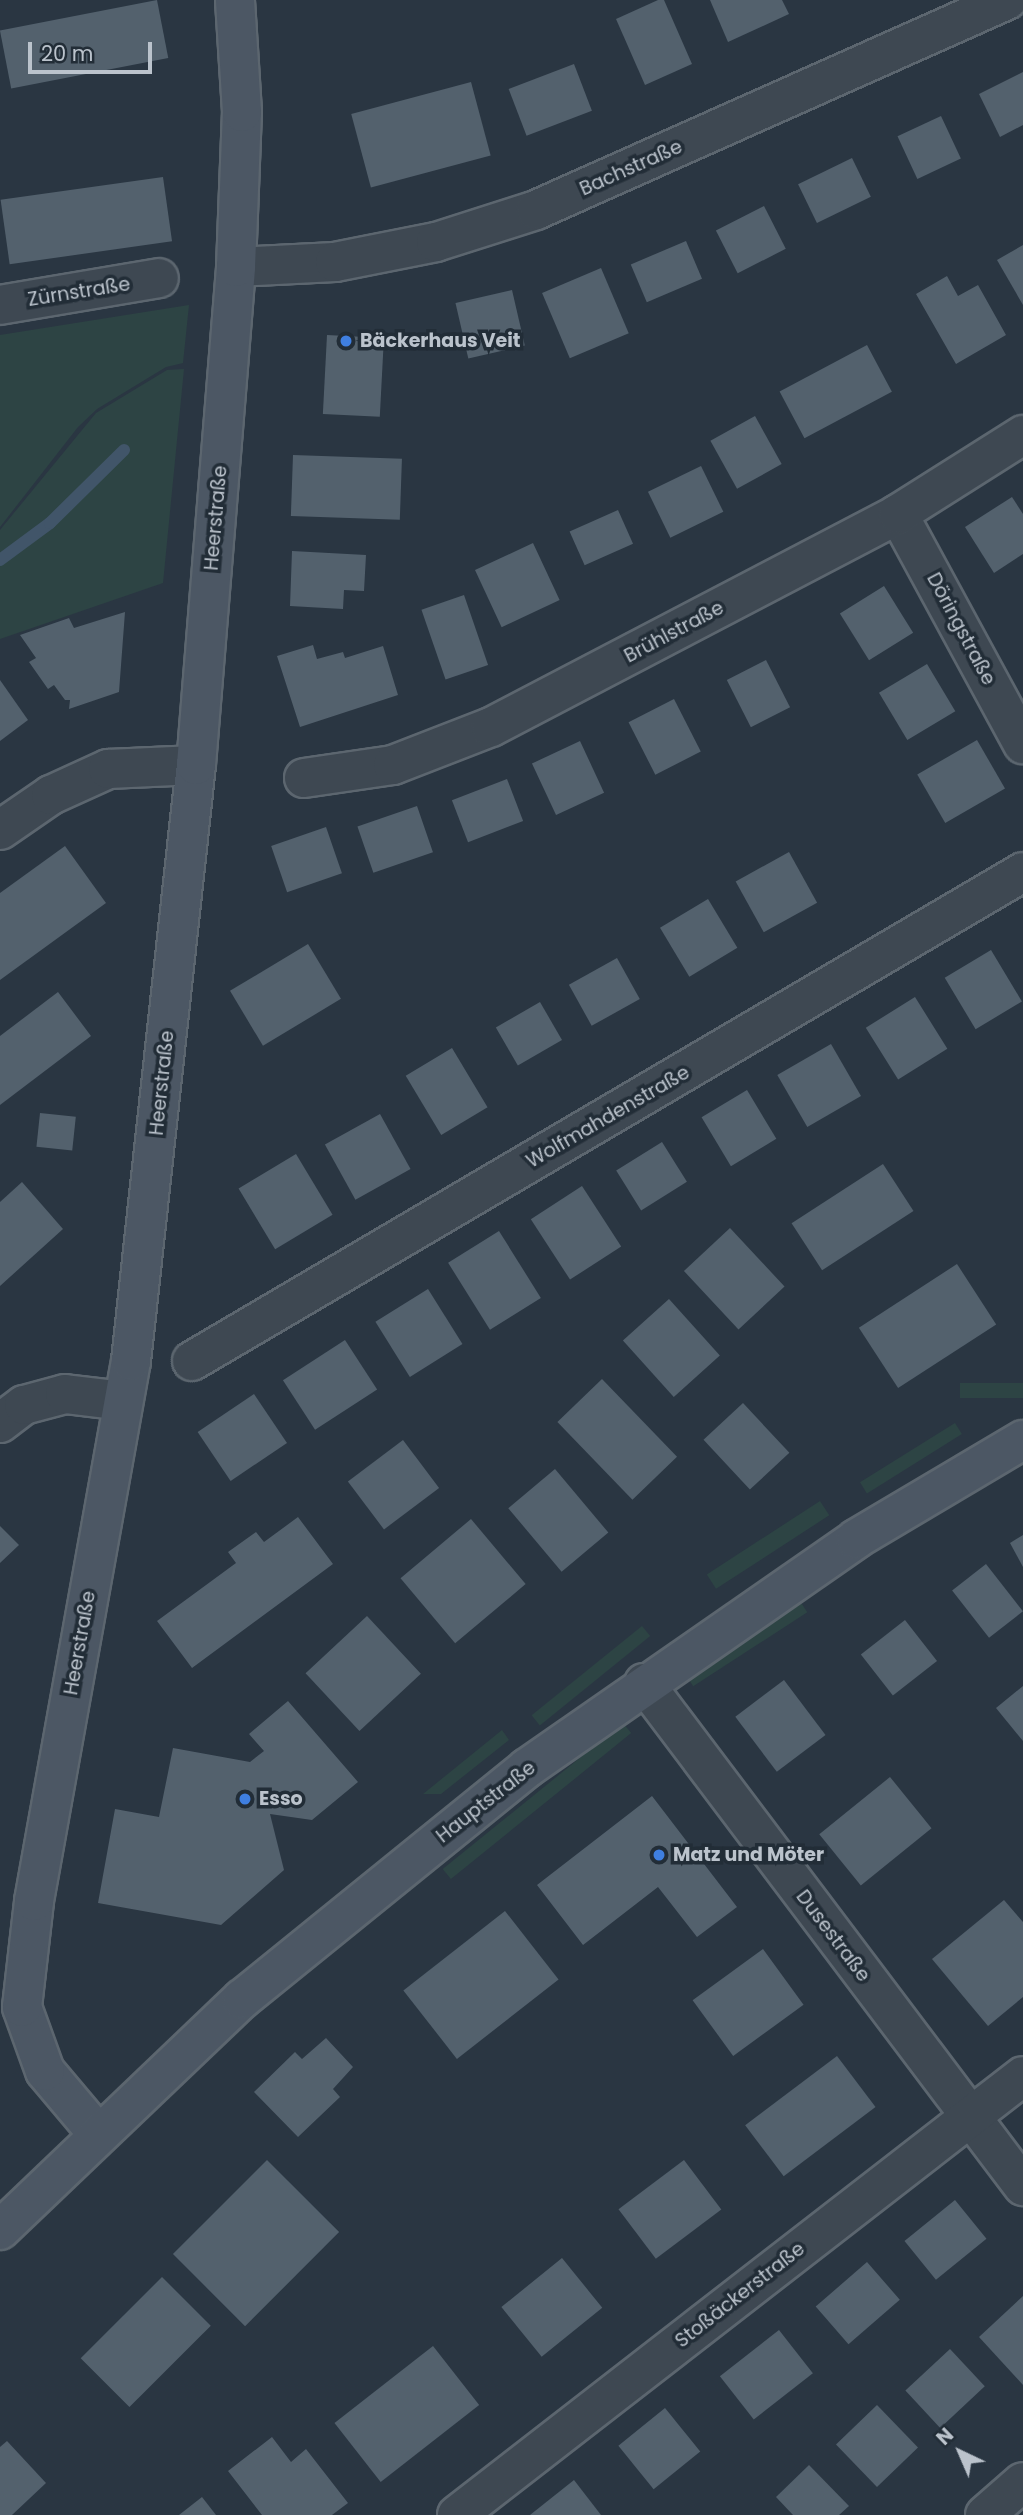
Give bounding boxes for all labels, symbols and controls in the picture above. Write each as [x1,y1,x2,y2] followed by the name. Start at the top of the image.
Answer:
[32,28,156,72] scale bar
[41,39,94,68] text: 20 m
[576,135,686,201] street label: Bachstraße
[26,273,132,311] street label: Zürnstraße
[360,330,521,352] place label: Bäckerhaus Veit
[338,333,354,349] marker: Bäckerhaus Veit
[200,465,232,571] street label: Heerstraße
[922,569,1000,689] street label: Döringstraße
[620,596,728,668] street label: Brühlstraße
[145,1029,179,1137] street label: Heerstraße
[522,1061,694,1173] street label: Wolfmahdenstraße
[60,1589,100,1697] street label: Heerstraße
[432,1756,540,1848] street label: Hauptstraße
[259,1788,303,1810] place label: Esso
[237,1791,253,1807] marker: Esso
[673,1844,824,1866] place label: Matz und Möter
[651,1847,667,1863] marker: Matz und Möter
[791,1886,875,1986] street label: Dusestraße
[671,2237,809,2353] street label: Stoßäckerstraße
[925,2417,995,2487] north arrow
[931,2422,960,2451] text: N

